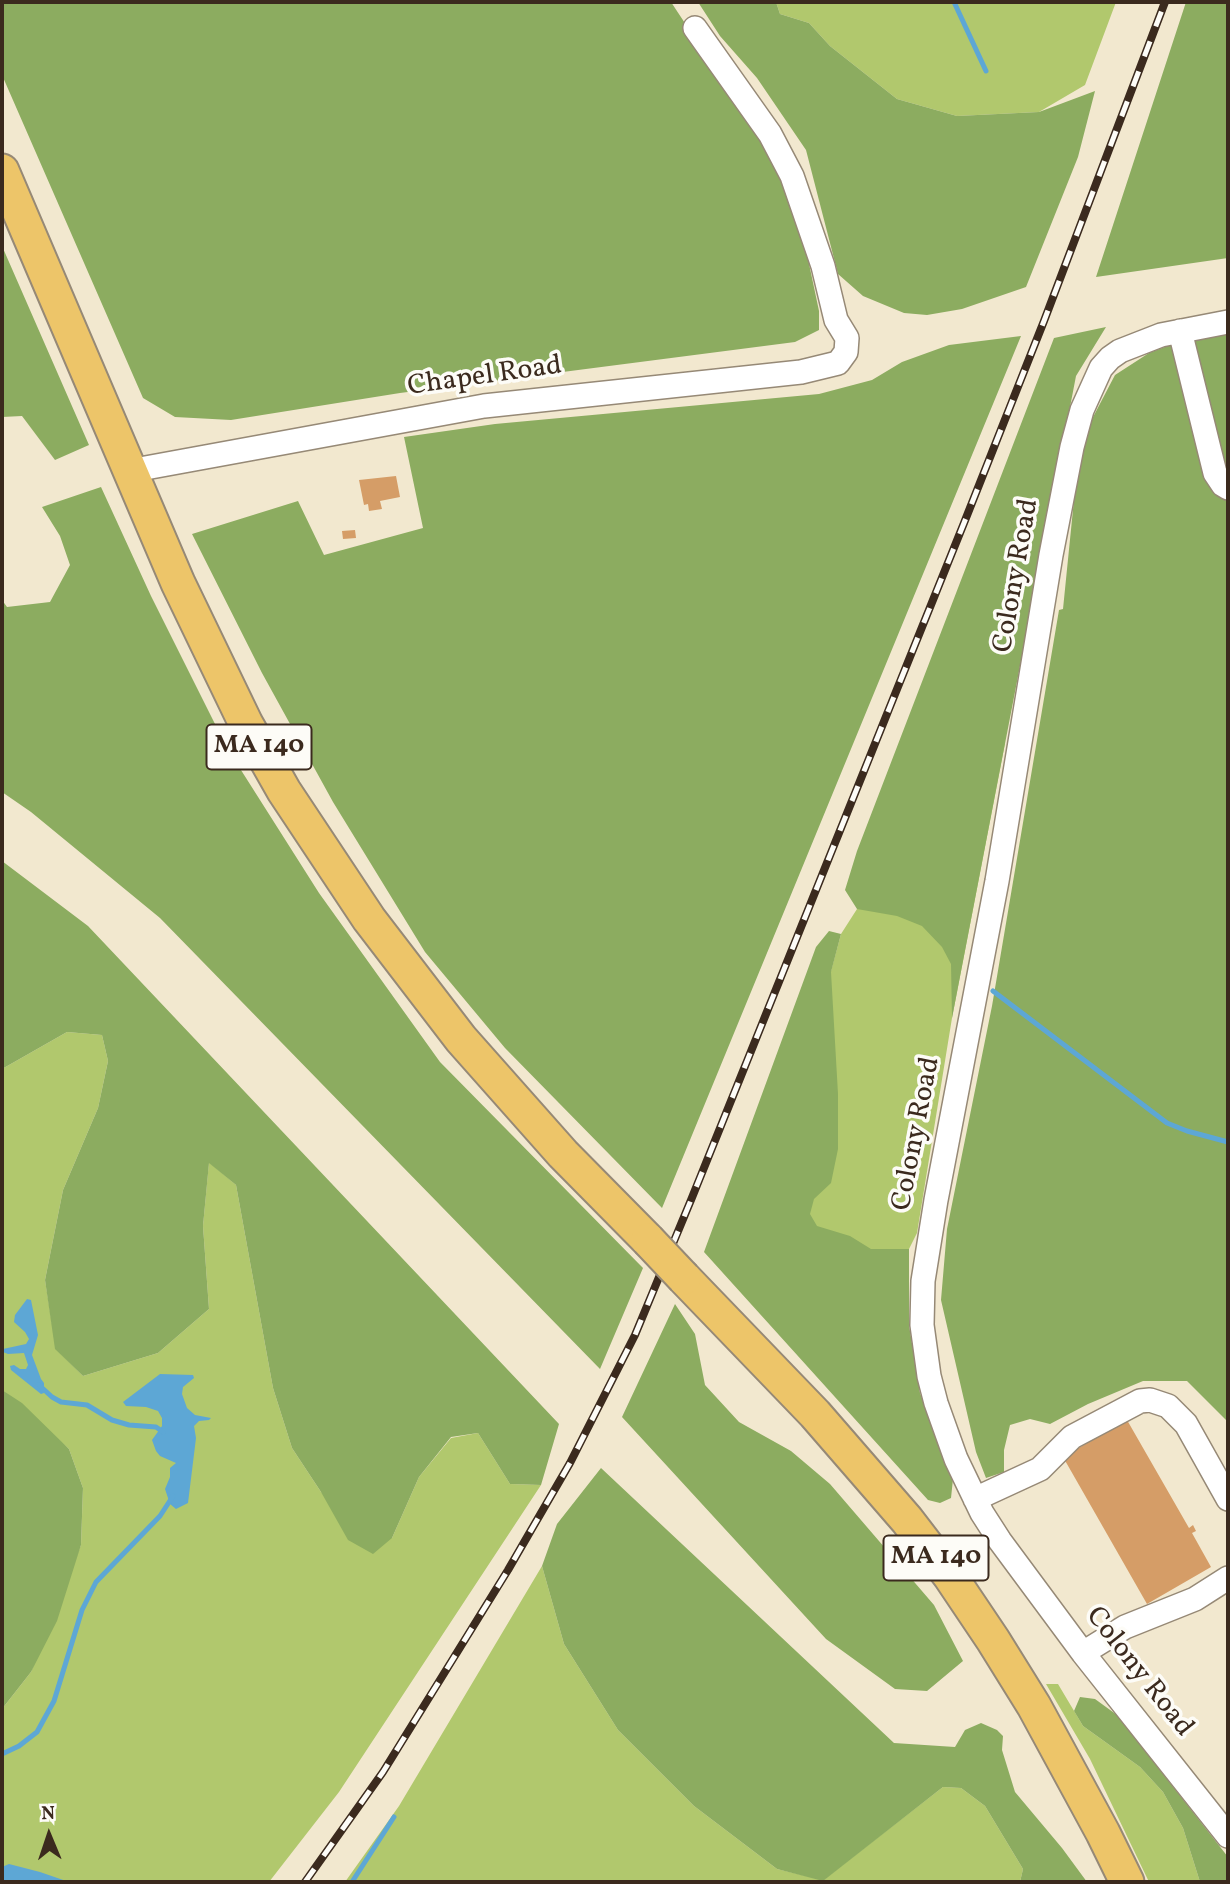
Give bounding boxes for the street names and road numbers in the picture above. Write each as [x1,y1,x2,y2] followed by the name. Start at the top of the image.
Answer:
[406,351,564,405] street label: Chapel Road
[988,496,1048,656] street label: Colony Road
[206,724,312,769] road number: MA 140
[887,1054,949,1214] street label: Colony Road
[884,1536,988,1581] road number: MA 140
[1077,1601,1199,1745] street label: Colony Road

